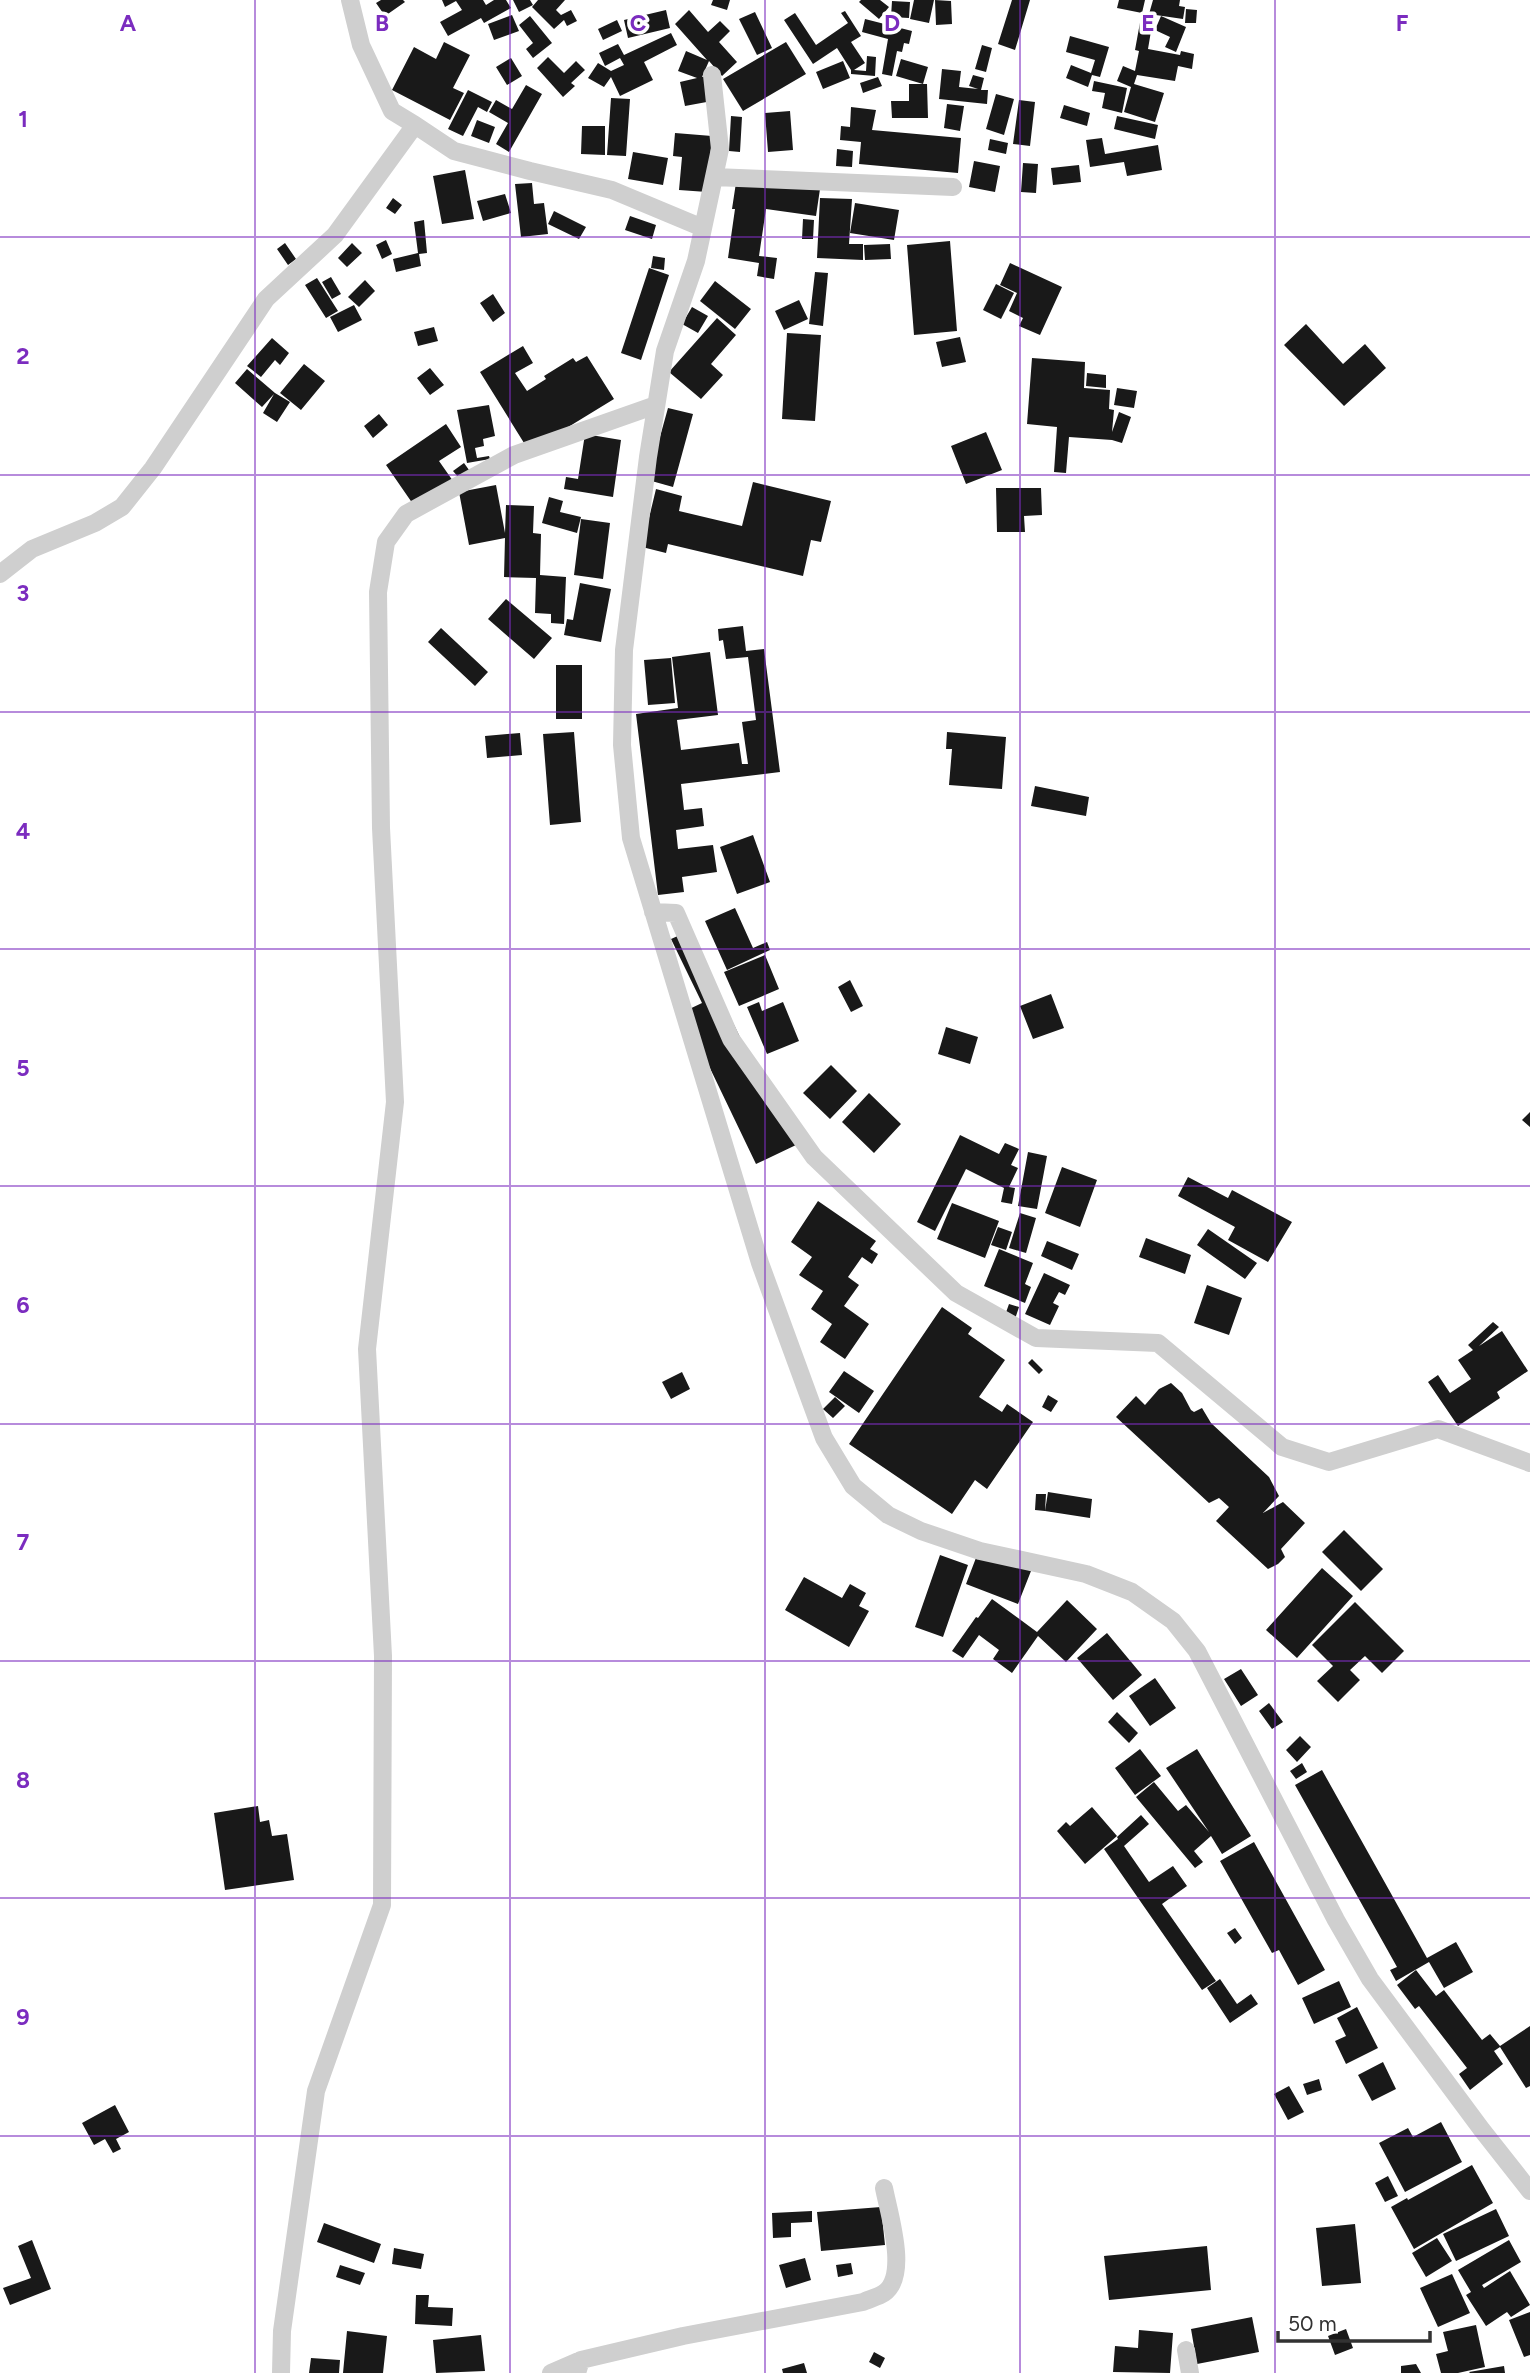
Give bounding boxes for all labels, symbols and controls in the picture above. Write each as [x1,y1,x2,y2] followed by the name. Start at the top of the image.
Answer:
[120,9,137,37] text: A
[375,9,389,37] text: B
[630,9,647,37] text: C
[884,9,900,37] text: D
[1141,9,1155,37] text: E
[1396,9,1409,37] text: F
[18,105,28,133] text: 1
[16,342,30,370] text: 2
[17,579,29,607] text: 3
[16,817,30,845] text: 4
[16,1054,30,1082] text: 5
[16,1291,30,1319] text: 6
[17,1528,30,1556] text: 7
[16,1766,30,1794] text: 8
[16,2003,30,2031] text: 9
[1278,2300,1430,2344] scale bar
[1288,2311,1337,2336] text: 50 m

